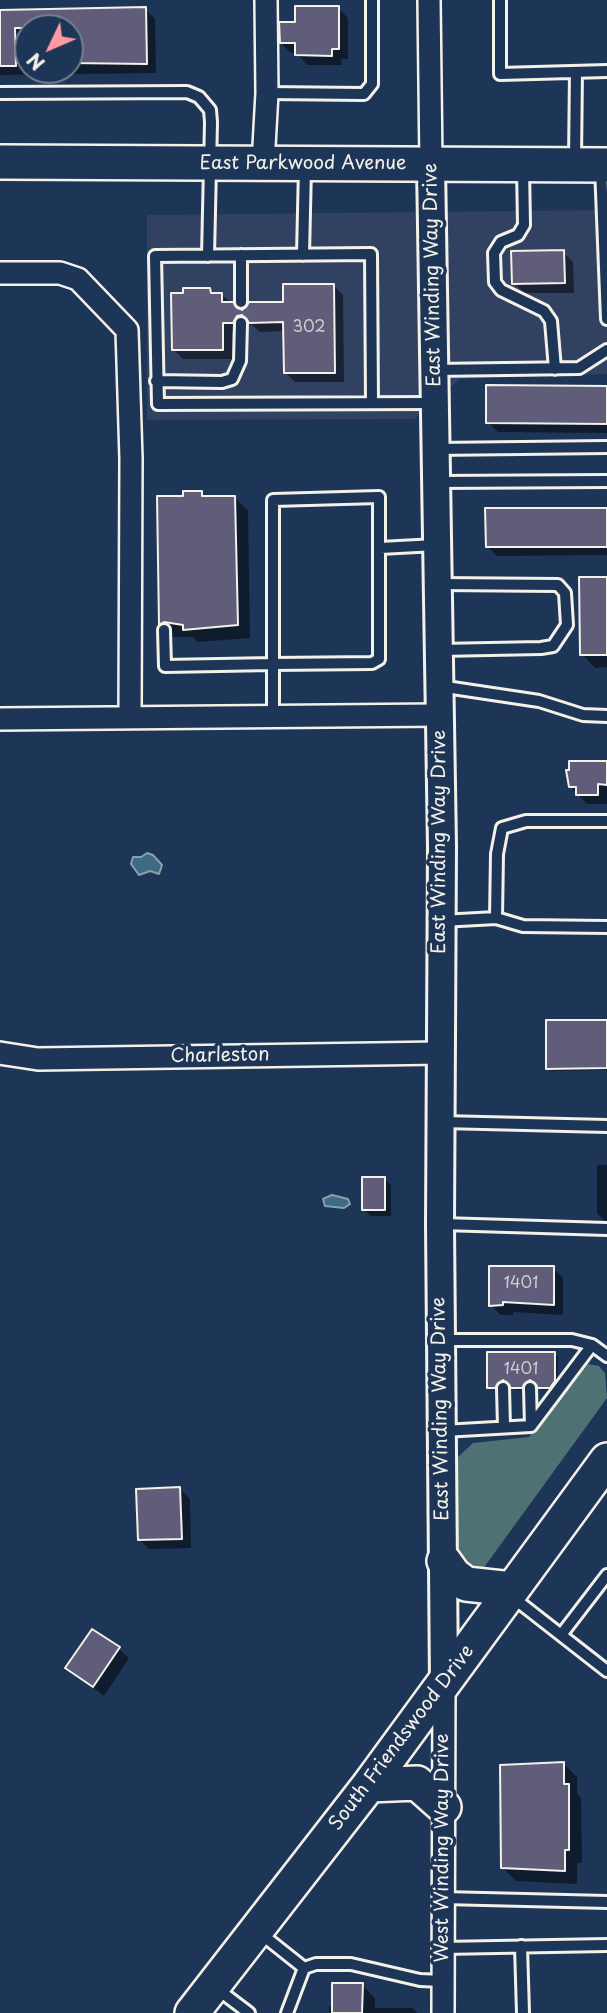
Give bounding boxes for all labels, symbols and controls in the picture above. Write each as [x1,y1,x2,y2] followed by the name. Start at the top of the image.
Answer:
[14,14,84,84] north arrow
[20,47,51,77] text: N
[200,153,406,175] street label: East Parkwood Avenue
[420,163,446,387] street label: East Winding Way Drive
[292,318,326,338] house number: 302
[429,730,451,954] street label: East Winding Way Drive
[170,1044,270,1068] street label: Charleston
[504,1274,538,1294] house number: 1401
[428,1297,454,1521] street label: East Winding Way Drive
[504,1360,538,1380] house number: 1401
[325,1641,479,1835] street label: South Friendswood Drive
[432,1734,454,1962] street label: West Winding Way Drive

